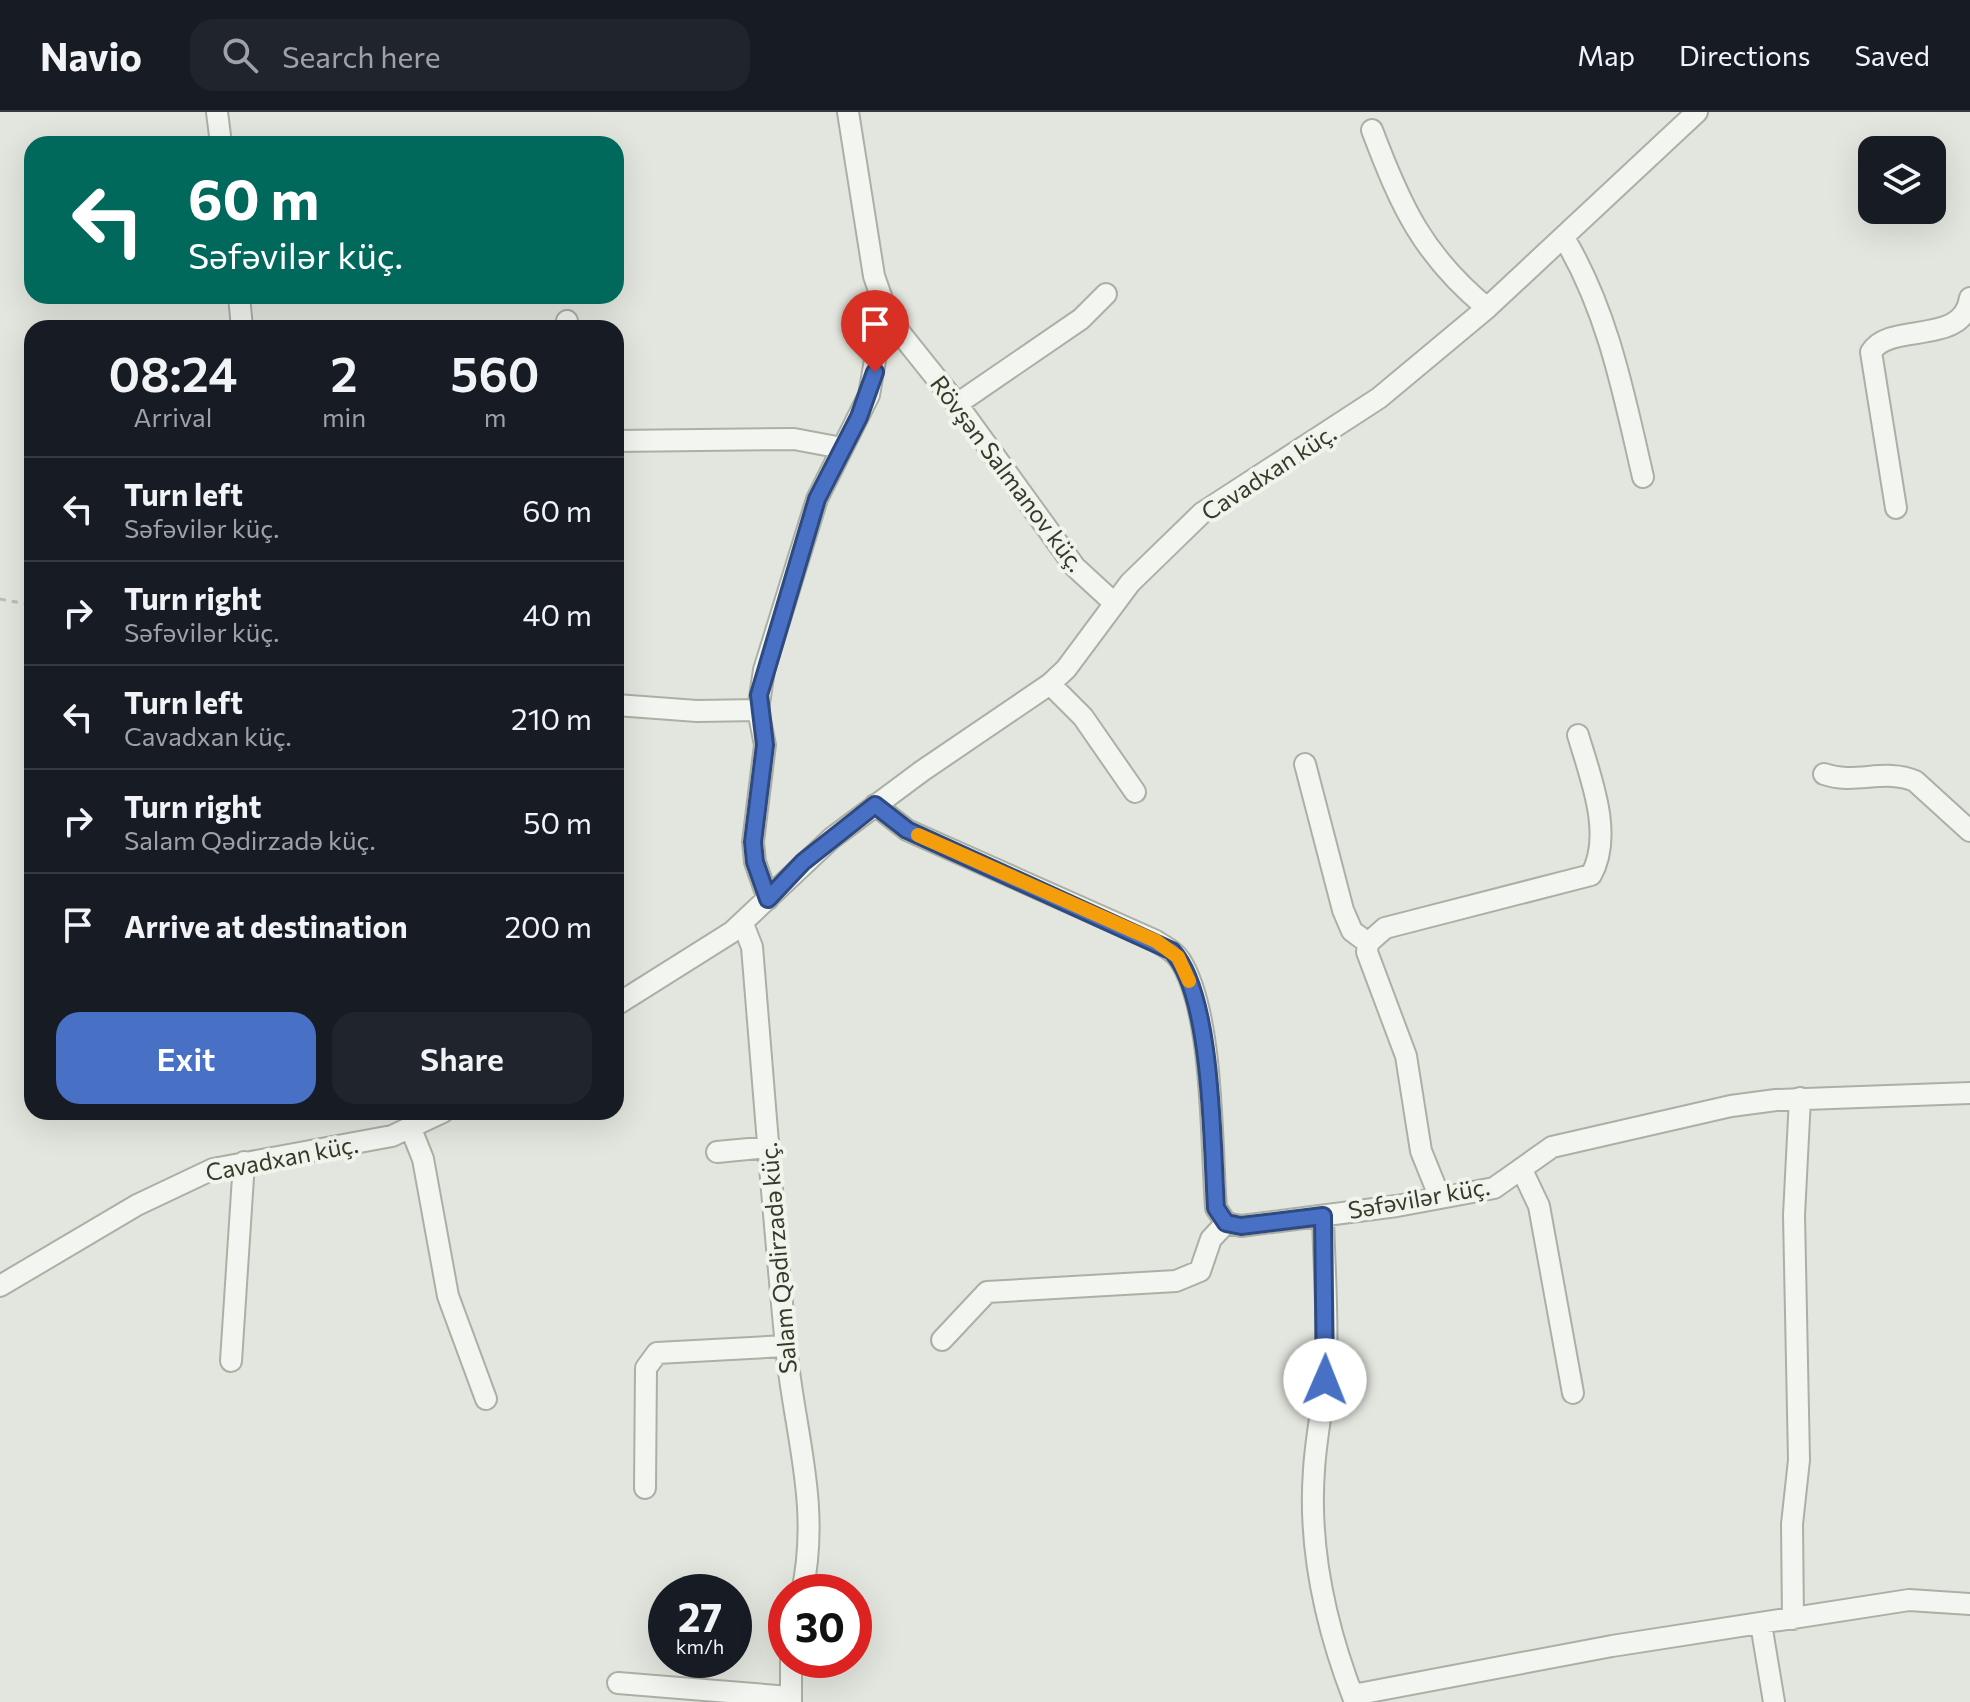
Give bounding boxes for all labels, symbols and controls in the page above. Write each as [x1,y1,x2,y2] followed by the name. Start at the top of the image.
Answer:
[190,19,750,91] search box
[40,32,142,79] text: Navio
[218,33,262,77] icon: search
[282,37,441,74] text: Search here
[1577,38,1635,72] text: Map
[1679,38,1810,72] text: Directions
[1854,38,1930,72] text: Saved
[1858,136,1946,224] map controls
[1858,136,1946,224] button: layers
[188,163,319,232] text: 60 m
[56,168,160,272] icon: left
[188,232,403,276] text: Səfəvilər küç.
[841,290,909,372] pin
[853,302,897,346] icon: arrive
[108,343,237,402] text: 08:24
[330,343,358,402] text: 2
[451,343,540,402] text: 560
[925,369,1091,577] street label: Rövşən Salmanov küç.
[134,401,212,432] text: Arrival
[322,401,366,432] text: min
[484,401,506,432] text: m
[1195,417,1341,526] street label: Cavadxan küç.
[124,475,243,512] text: Turn left
[56,487,100,531] icon: left
[522,491,592,528] text: 60 m
[124,512,279,543] text: Səfəvilər küç.
[124,579,261,616] text: Turn right
[56,591,100,635] icon: right
[523,595,592,632] text: 40 m
[124,616,279,647] text: Səfəvilər küç.
[124,683,243,720] text: Turn left
[56,695,100,739] icon: left
[511,699,592,736] text: 210 m
[124,720,292,751] text: Cavadxan küç.
[124,787,261,824] text: Turn right
[56,799,100,843] icon: right
[523,803,592,840] text: 50 m
[124,824,376,855] text: Salam Qədirzadə küç.
[56,903,100,947] icon: arrive
[124,907,408,944] text: Arrive at destination
[504,907,592,944] text: 200 m
[56,1012,316,1104] button: Exit
[332,1012,592,1104] button: Share
[203,1129,360,1187] street label: Cavadxan küç.
[753,1141,802,1375] street label: Salam Qədirzadə küç.
[1346,1171,1492,1224] street label: Səfəvilər küç.
[1283,1338,1367,1422] position arrow
[768,1574,872,1678] speed limit sign: 30
[678,1591,722,1640] text: 27
[676,1634,724,1658] text: km/h

